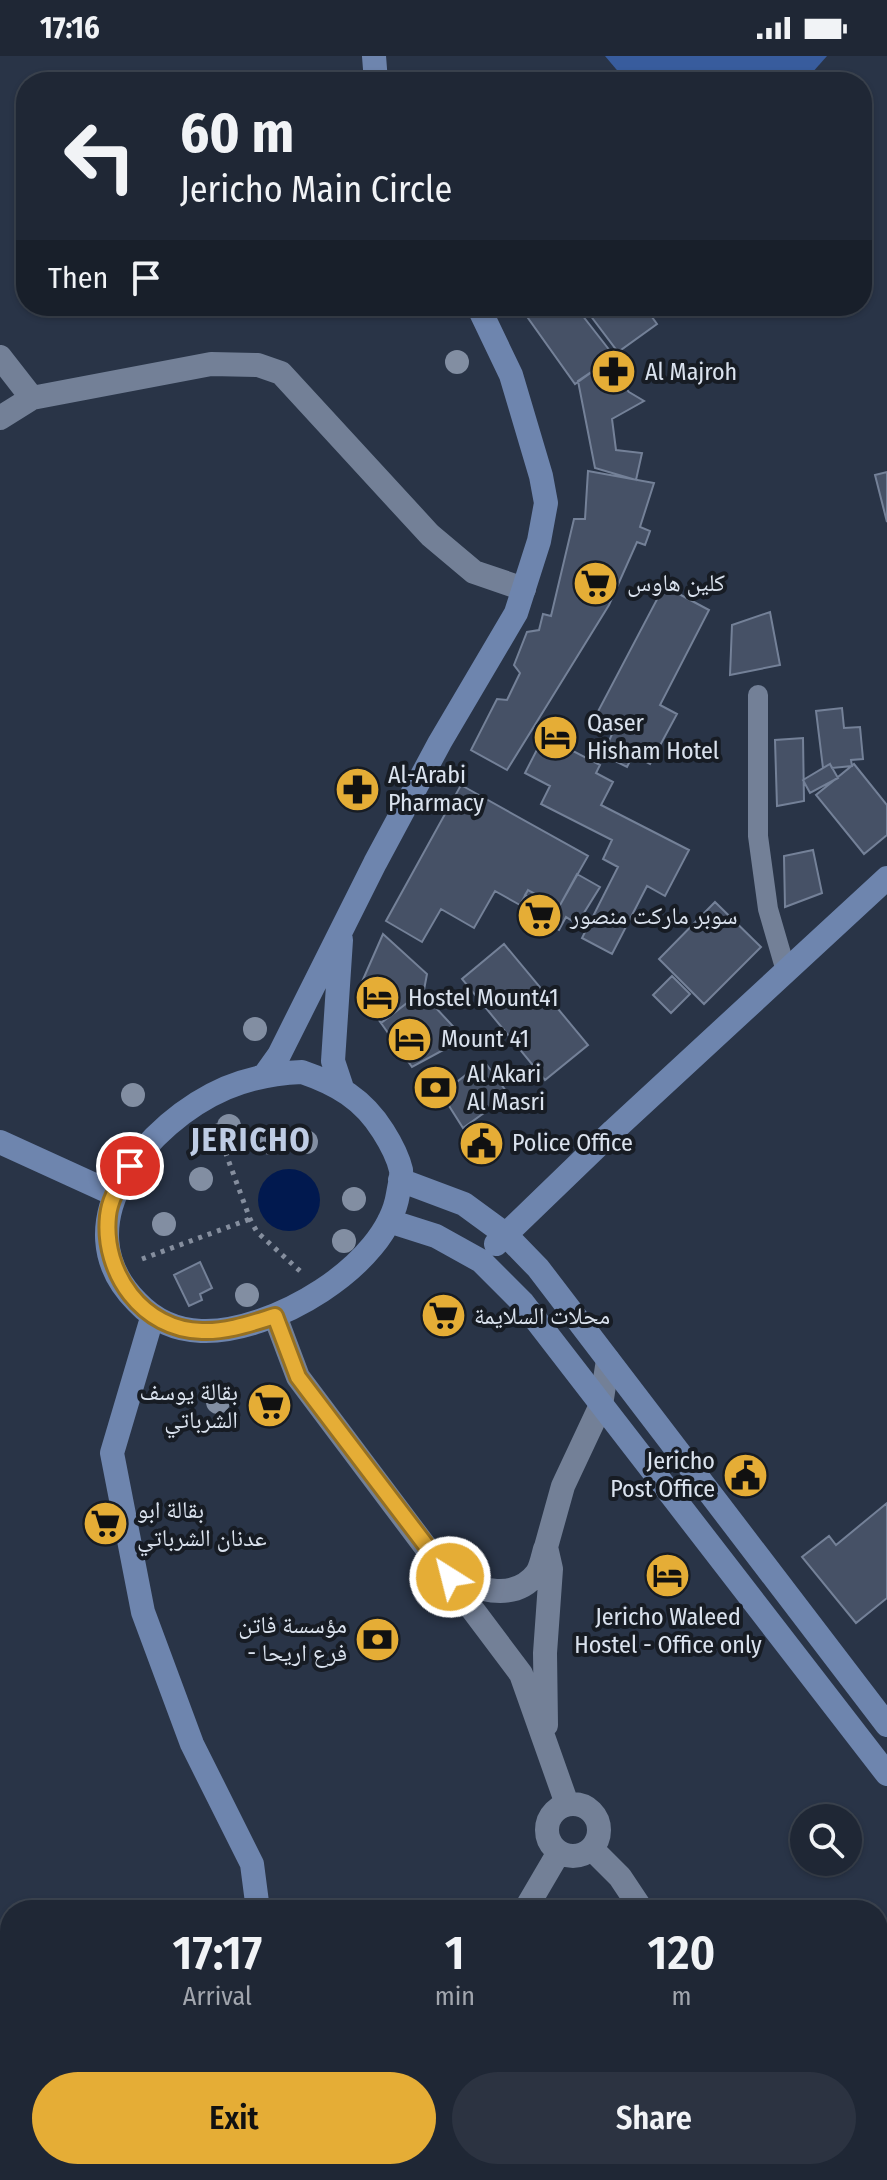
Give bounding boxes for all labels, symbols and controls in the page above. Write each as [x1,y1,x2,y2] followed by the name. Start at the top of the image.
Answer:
[40,10,100,46] text: 17:16
[180,100,294,167] text: 60 m
[48,104,152,208] icon: left
[180,168,452,212] text: Jericho Main Circle
[124,256,168,300] icon: arrive
[48,260,108,296] text: Then
[590,348,638,396] pharmacy icon: Al Majroh
[645,358,737,386] place label: Al Majroh
[572,559,620,607] supermarket icon: كلين هاوس
[627,569,725,597] place label: كلين هاوس
[587,709,719,765] place label: Qaser Hisham Hotel
[532,713,580,761] hotel icon: Qaser Hisham Hotel
[388,761,484,817] place label: Al-Arabi Pharmacy
[333,765,381,813] pharmacy icon: Al-Arabi Pharmacy
[515,892,563,940] supermarket icon: سوبر ماركت منصور
[569,902,738,930] place label: سوبر ماركت منصور
[353,974,401,1022] hotel icon: Hostel Mount41
[408,984,559,1012] place label: Hostel Mount41
[386,1015,434,1063] hotel icon: Mount 41
[441,1025,529,1053] place label: Mount 41
[467,1060,545,1116] place label: Al Akari Al Masri
[412,1064,460,1112] bank icon: Al Akari Al Masri
[457,1119,505,1167] public building icon: Police Office
[189,1121,312,1159] district label: JERICHO
[512,1129,633,1157] place label: Police Office
[96,1132,164,1200] pin
[108,1144,152,1188] icon: arrive
[419,1292,467,1340] supermarket icon: محلات السلايمة
[474,1302,610,1330] place label: محلات السلايمة
[140,1378,238,1439] place label: بقالة يوسف الشرباتي
[245,1382,293,1430] supermarket icon: بقالة يوسف الشرباتي
[610,1447,715,1503] place label: Jericho Post Office
[722,1451,770,1499] public building icon: Jericho Post Office
[137,1496,267,1557] place label: بقالة ابو عدنان الشرباتي
[82,1500,130,1548] supermarket icon: بقالة ابو عدنان الشرباتي
[408,1535,492,1619] position arrow
[644,1551,692,1599] hotel icon: Jericho Waleed Hostel - Office only
[574,1603,762,1659] place label: Jericho Waleed Hostel - Office only
[238,1611,347,1668] place label: مؤسسة فاتن - فرع اريحا
[354,1615,402,1663] bank icon: مؤسسة فاتن - فرع اريحا
[790,1804,862,1876] map controls
[790,1804,862,1876] button: search
[173,1924,262,1982] text: 17:17
[445,1924,465,1982] text: 1
[648,1924,715,1982] text: 120
[183,1981,252,2012] text: Arrival
[435,1981,475,2012] text: min
[671,1981,691,2012] text: m
[32,2072,436,2164] button: Exit
[452,2072,856,2164] button: Share

